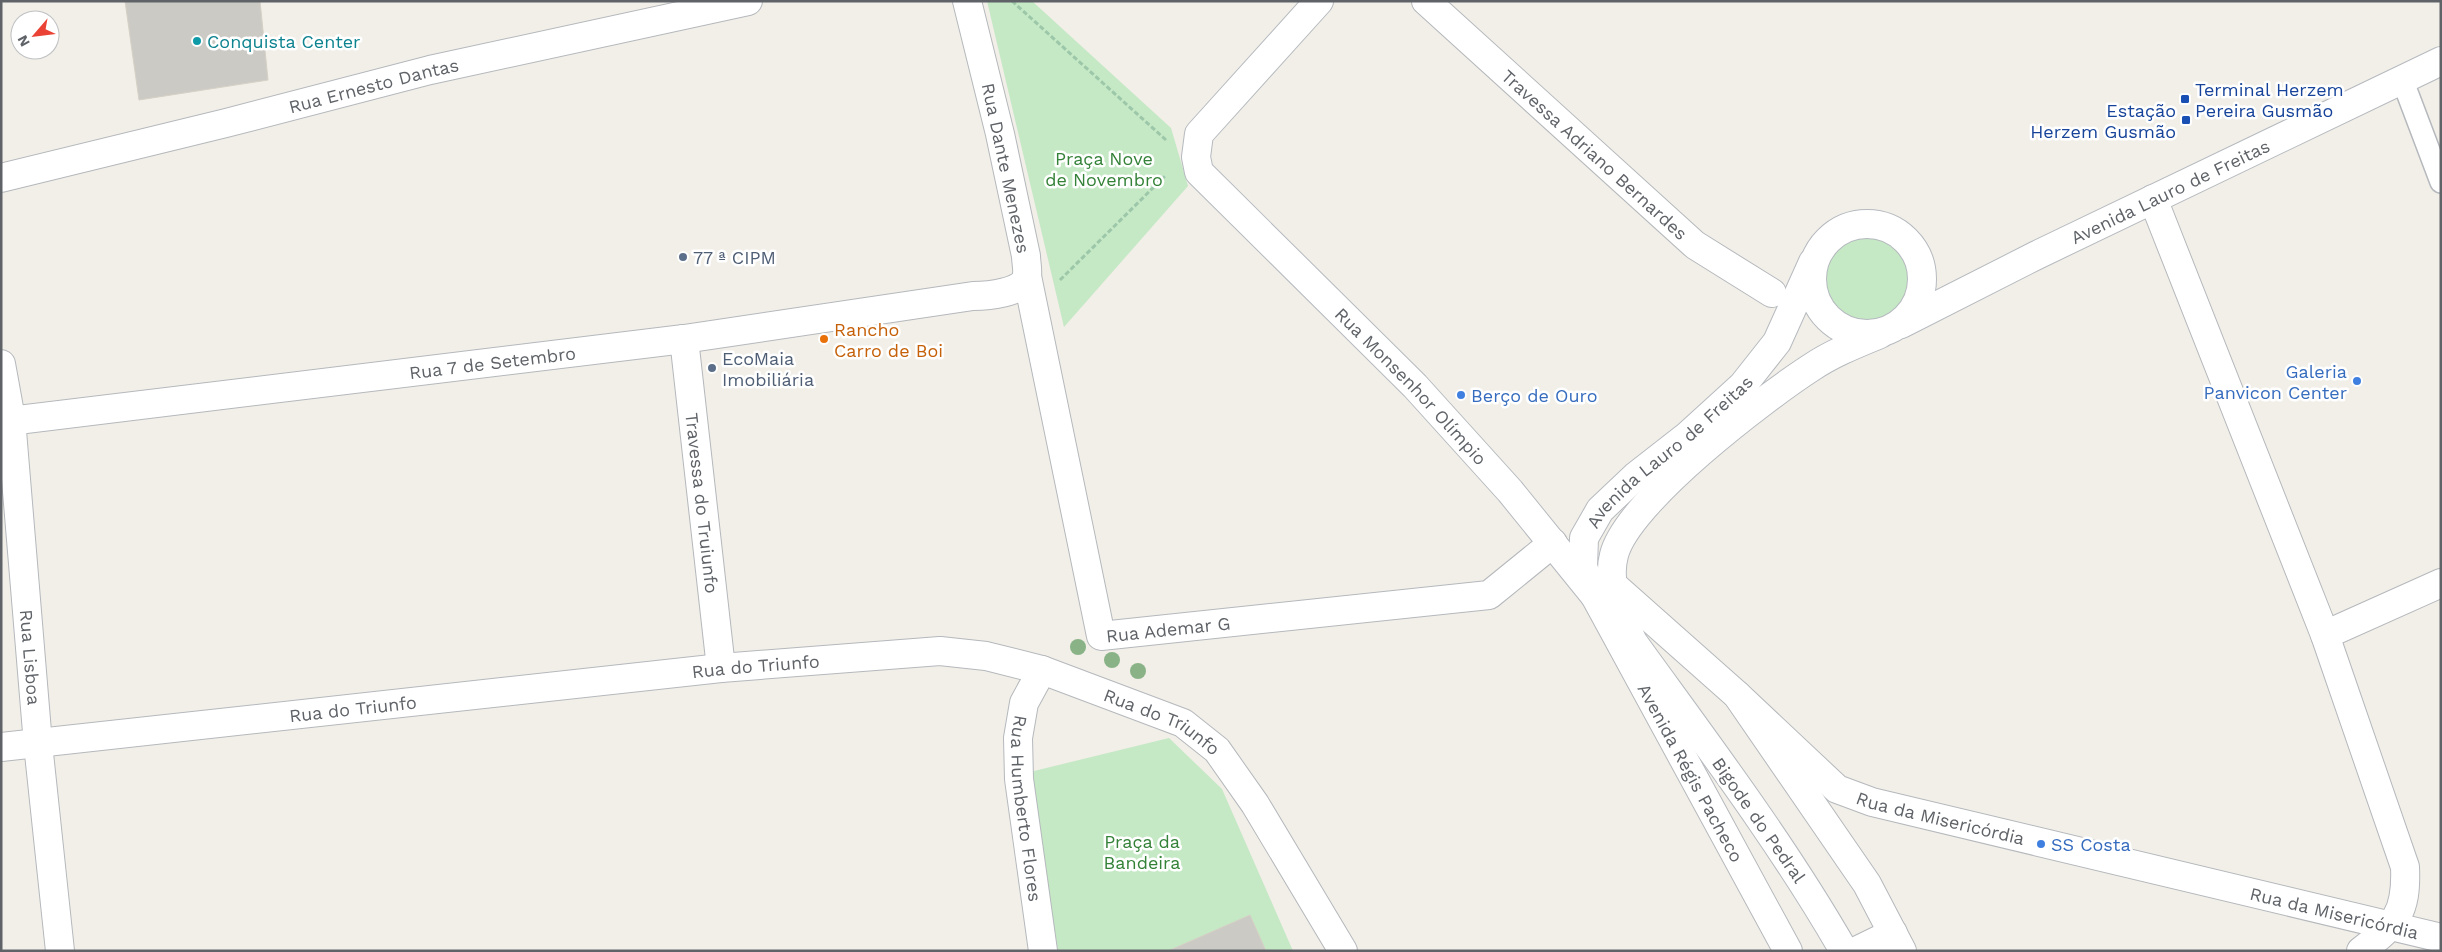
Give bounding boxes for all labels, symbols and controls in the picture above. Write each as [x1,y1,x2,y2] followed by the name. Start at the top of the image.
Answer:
[10,10,60,60] north arrow
[207,31,360,52] place label: Conquista Center
[14,33,33,49] text: N
[191,35,203,47] marker: Conquista Center
[286,54,461,117] street label: Rua Ernesto Dantas
[1498,65,1692,244] street label: Travessa Adriano Bernardes
[2195,79,2344,121] place label: Terminal Herzem Pereira Gusmão
[978,81,1034,255] street label: Rua Dante Menezes
[2179,93,2191,105] marker: Terminal Herzem Pereira Gusmão
[2030,100,2176,142] place label: Estação Herzem Gusmão
[2180,114,2192,126] marker: Estação Herzem Gusmão
[2067,135,2273,248] street label: Avenida Lauro de Freitas
[1045,148,1163,190] park label: Praça Nove de Novembro
[693,247,776,268] place label: 77 ª CIPM
[677,251,689,263] marker: 77 ª CIPM
[1331,303,1491,469] street label: Rua Monsenhor Olímpio
[834,319,943,361] place label: Rancho Carro de Boi
[818,333,830,345] marker: Rancho Carro de Boi
[408,342,577,383] street label: Rua 7 de Setembro
[722,348,814,390] place label: EcoMaia Imobiliária
[2204,361,2347,403] place label: Galeria Panvicon Center
[706,362,718,374] marker: EcoMaia Imobiliária
[1582,371,1757,531] street label: Avenida Lauro de Freitas
[2351,375,2363,387] marker: Galeria Panvicon Center
[1471,385,1597,406] place label: Berço de Ouro
[1455,389,1467,401] marker: Berço de Ouro
[682,411,723,594] street label: Travessa do Truiunfo
[16,608,45,706] street label: Rua Lisboa
[1105,612,1231,646] street label: Rua Ademar G
[691,650,820,682] street label: Rua do Triunfo
[1634,680,1748,865] street label: Avenida Régis Pacheco
[1101,684,1224,759] street label: Rua do Triunfo
[288,691,418,726] street label: Rua do Triunfo
[1008,714,1046,903] street label: Rua Humberto Flores
[1708,753,1810,887] street label: Bigode do Pedral
[1853,787,2027,849] street label: Rua da Misericórdia
[1104,831,1180,873] park label: Praça da Bandeira
[2051,834,2131,855] place label: SS Costa
[2035,838,2047,850] marker: SS Costa
[2248,882,2421,943] street label: Rua da Misericórdia

